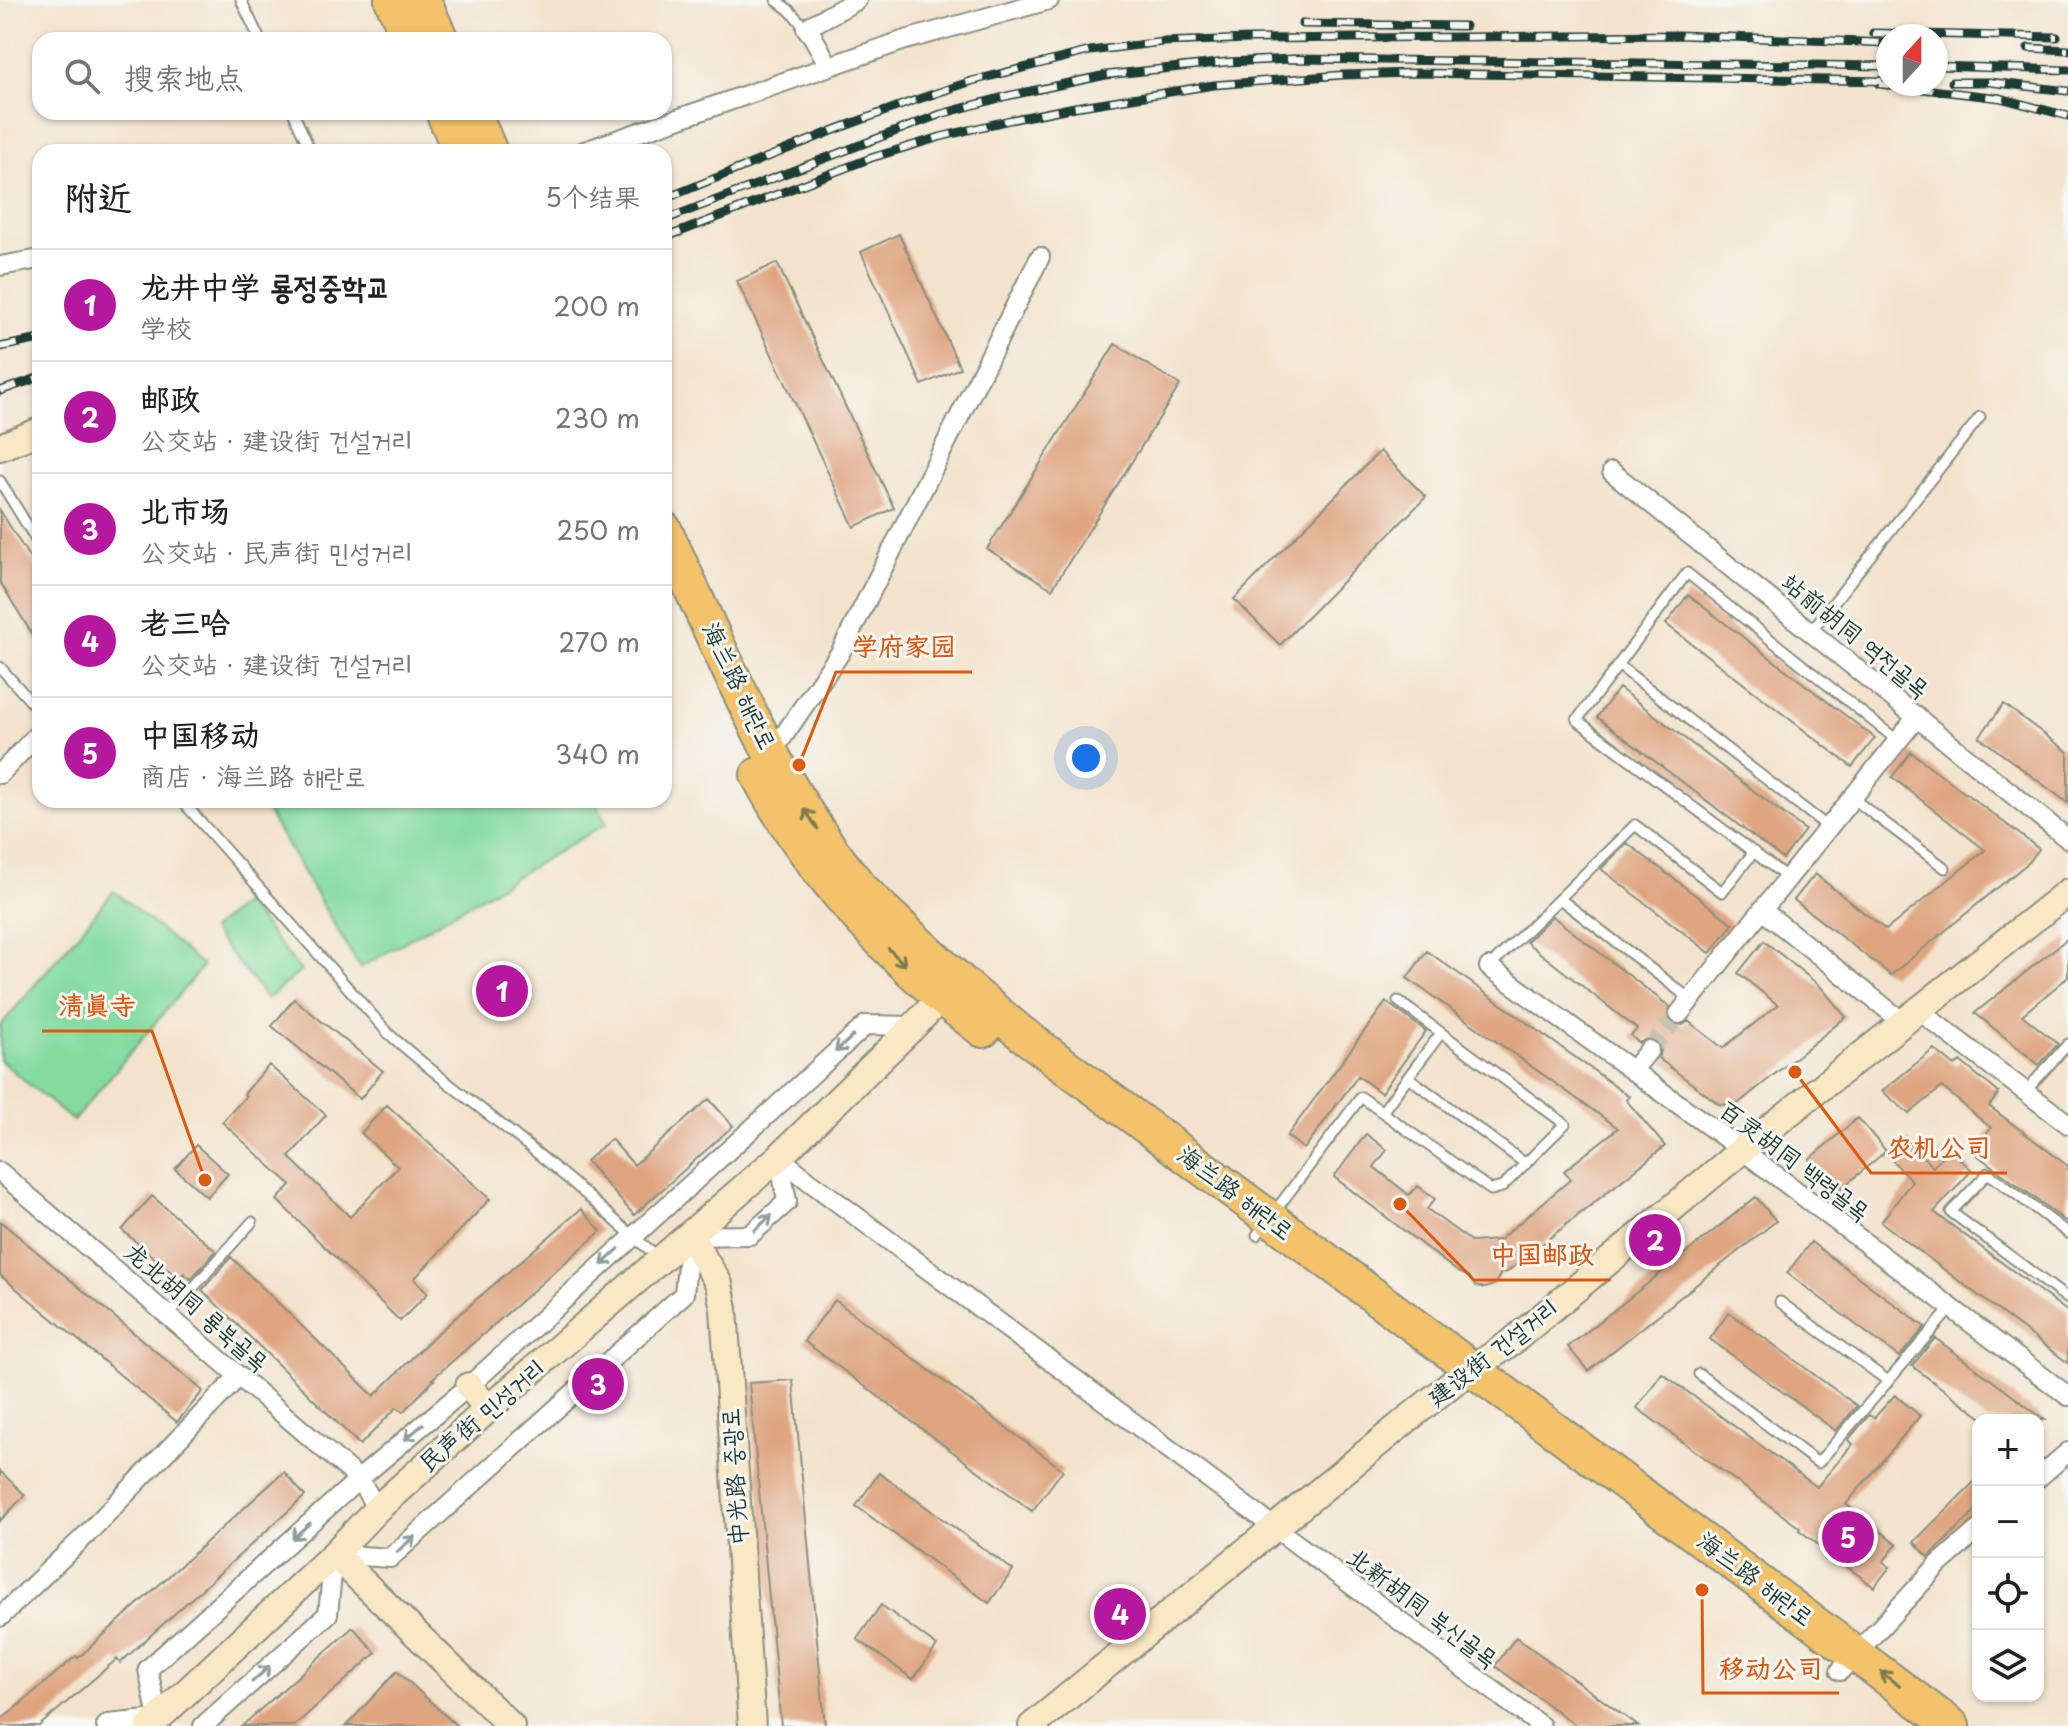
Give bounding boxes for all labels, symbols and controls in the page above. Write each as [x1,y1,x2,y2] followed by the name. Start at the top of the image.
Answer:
[1876,24,1948,96] north arrow
[32,32,672,120] search box
[60,54,104,98] icon: search
[124,54,244,99] text: 搜索地点
[64,170,132,222] text: 附近
[545,177,640,216] text: 5个结果
[140,263,390,308] text: 龙井中学 룡정중학교
[84,286,96,325] text: 1
[553,286,640,325] text: 200 m
[140,308,192,347] text: 学校
[140,375,200,420] text: 邮政
[81,398,99,437] text: 2
[555,398,640,437] text: 230 m
[140,420,413,459] text: 公交站 · 建设街 건설거리
[140,487,230,532] text: 北市场
[81,510,99,549] text: 3
[556,510,640,549] text: 250 m
[140,532,413,571] text: 公交站 · 民声街 민성거리
[1775,563,1938,705] street label: 站前胡同 역전골목
[140,599,230,644] text: 老三哈
[694,615,787,755] street label: 海兰路 해란로
[81,622,99,661] text: 4
[559,622,640,661] text: 270 m
[836,622,972,672] callout: 学府家园
[852,626,956,665] text: 学府家园
[140,644,413,683] text: 公交站 · 建设街 건설거리
[140,711,260,756] text: 中国移动
[82,734,98,773] text: 5
[555,734,640,773] text: 340 m
[1066,738,1106,778] your location
[140,756,366,795] text: 商店 · 海兰路 해란로
[803,809,819,831] one-way arrow
[887,947,906,966] one-way arrow
[476,961,528,1021] pin: 1
[42,981,152,1031] callout: 清真寺
[58,985,136,1024] text: 清真寺
[834,1035,854,1053] one-way arrow
[1712,1091,1878,1228] street label: 百灵胡同 백령골목
[1871,1123,2007,1173] callout: 农机公司
[1887,1127,1991,1166] text: 农机公司
[1170,1136,1302,1247] street label: 海兰路 해란로
[1629,1210,1681,1270] pin: 2
[752,1214,773,1233] one-way arrow
[1474,1230,1610,1280] callout: 中国邮政
[117,1233,277,1378] street label: 龙北胡同 룡북골목
[1490,1234,1594,1273] text: 中国邮政
[600,1247,621,1266] one-way arrow
[1419,1289,1565,1414] street label: 建设街 건설거리
[410,1349,552,1480] street label: 民声街 민성거리
[572,1354,624,1414] pin: 3
[710,1407,756,1547] street label: 中光路 중광로
[1972,1414,2044,1702] map controls
[1972,1414,2044,1486] button: +
[404,1423,425,1441] one-way arrow
[1972,1486,2044,1558] button: −
[1822,1507,1874,1567] pin: 5
[292,1521,312,1539] one-way arrow
[1690,1522,1822,1633] street label: 海兰路 해란로
[395,1535,415,1553] one-way arrow
[1340,1538,1506,1675] street label: 北新胡同 북신골목
[1972,1558,2044,1630] button: locate
[1094,1584,1146,1644] pin: 4
[1972,1630,2044,1702] button: layers
[1703,1643,1839,1693] callout: 移动公司
[1719,1648,1823,1687] text: 移动公司
[250,1665,270,1683] one-way arrow
[1880,1671,1901,1688] one-way arrow

